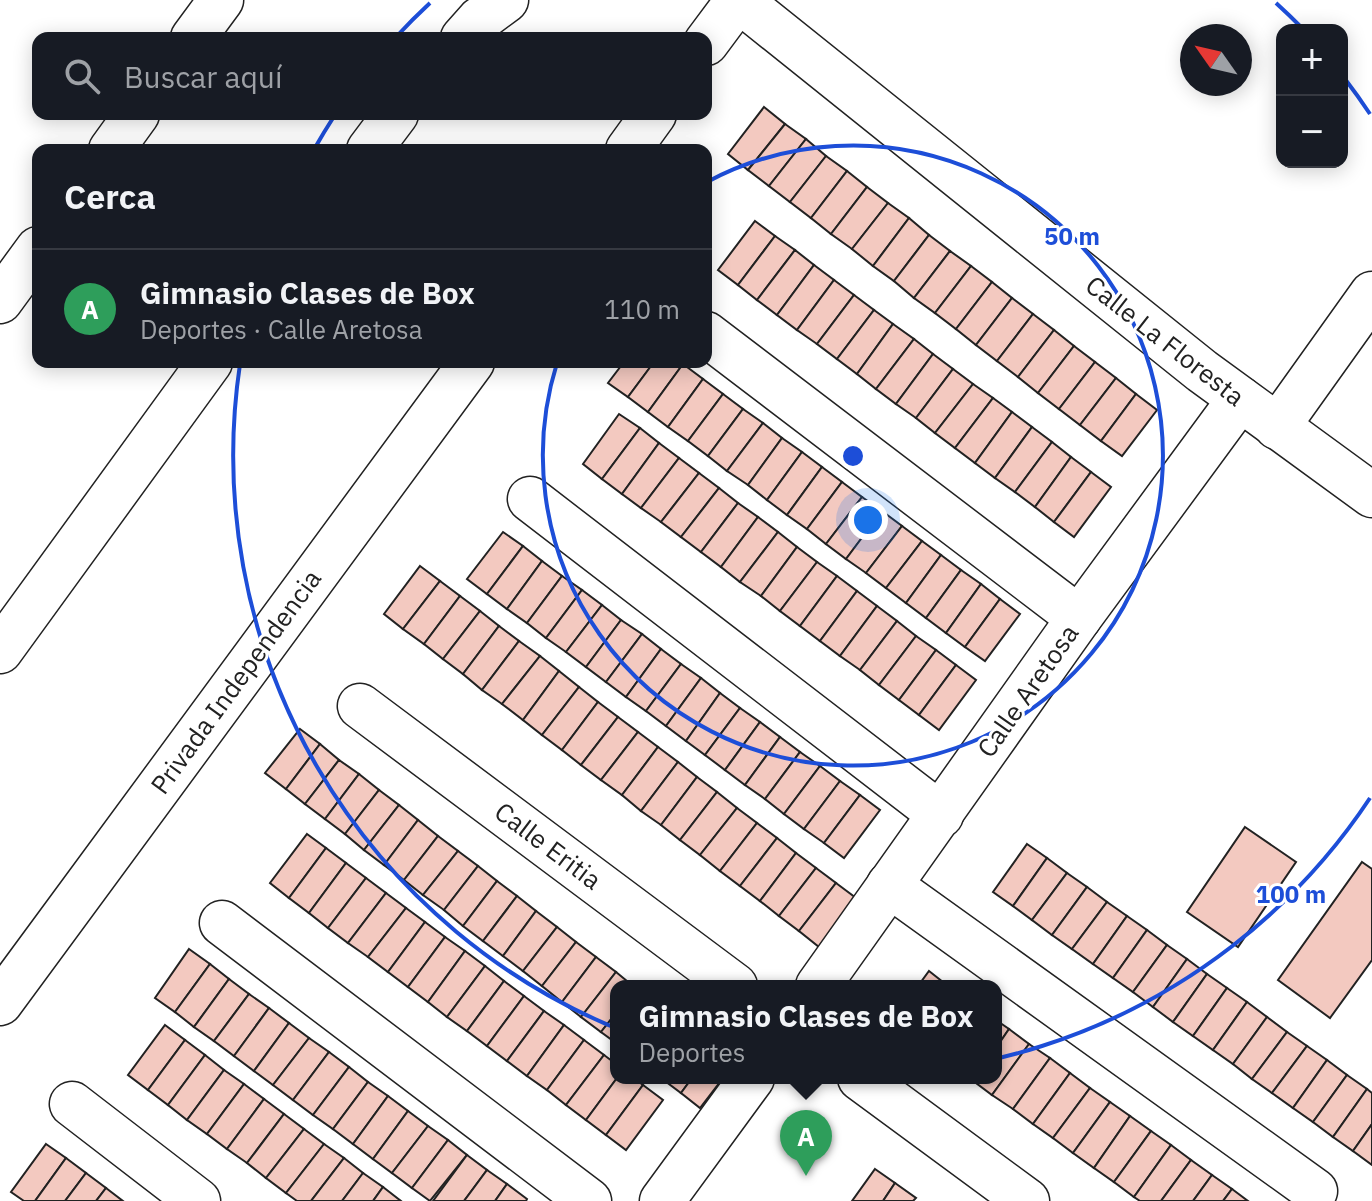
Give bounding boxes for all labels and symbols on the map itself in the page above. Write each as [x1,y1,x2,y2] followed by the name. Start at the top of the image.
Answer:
[1180,24,1252,96] north arrow
[1044,220,1100,252] text: 50 m
[1079,267,1252,413] street label: Calle La Floresta
[839,442,867,470] centre of rings
[848,500,888,540] your location
[142,562,328,800] street label: Privada Independencia
[969,617,1086,764] street label: Calle Aretosa
[488,794,609,897] street label: Calle Eritia
[1256,878,1326,910] text: 100 m
[780,1110,832,1176] pin: A

